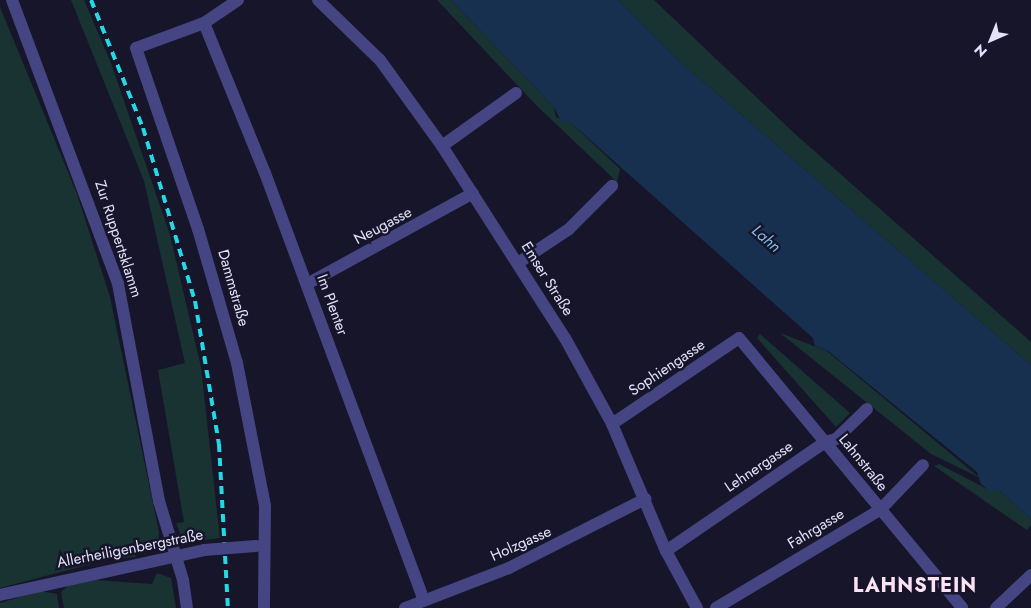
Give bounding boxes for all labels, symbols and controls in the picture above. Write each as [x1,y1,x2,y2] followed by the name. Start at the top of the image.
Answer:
[966,15,1016,65] north arrow
[970,40,992,62] text: N
[91,178,145,300] street label: Zur Ruppertsklamm
[351,203,415,249] street label: Neugasse
[748,221,784,257] water label: Lahn
[517,239,577,319] street label: Emser Straße
[213,248,253,328] street label: Dammstraße
[313,272,351,338] street label: Im Plenter
[626,336,708,400] street label: Sophiengasse
[835,431,891,495] street label: Lahnstraße
[721,438,797,496] street label: Lehnergasse
[785,505,847,553] street label: Fahrgasse
[488,523,554,565] street label: Holzgasse
[55,526,205,572] street label: Allerheiligenbergstraße
[852,573,978,597] district label: LAHNSTEIN

